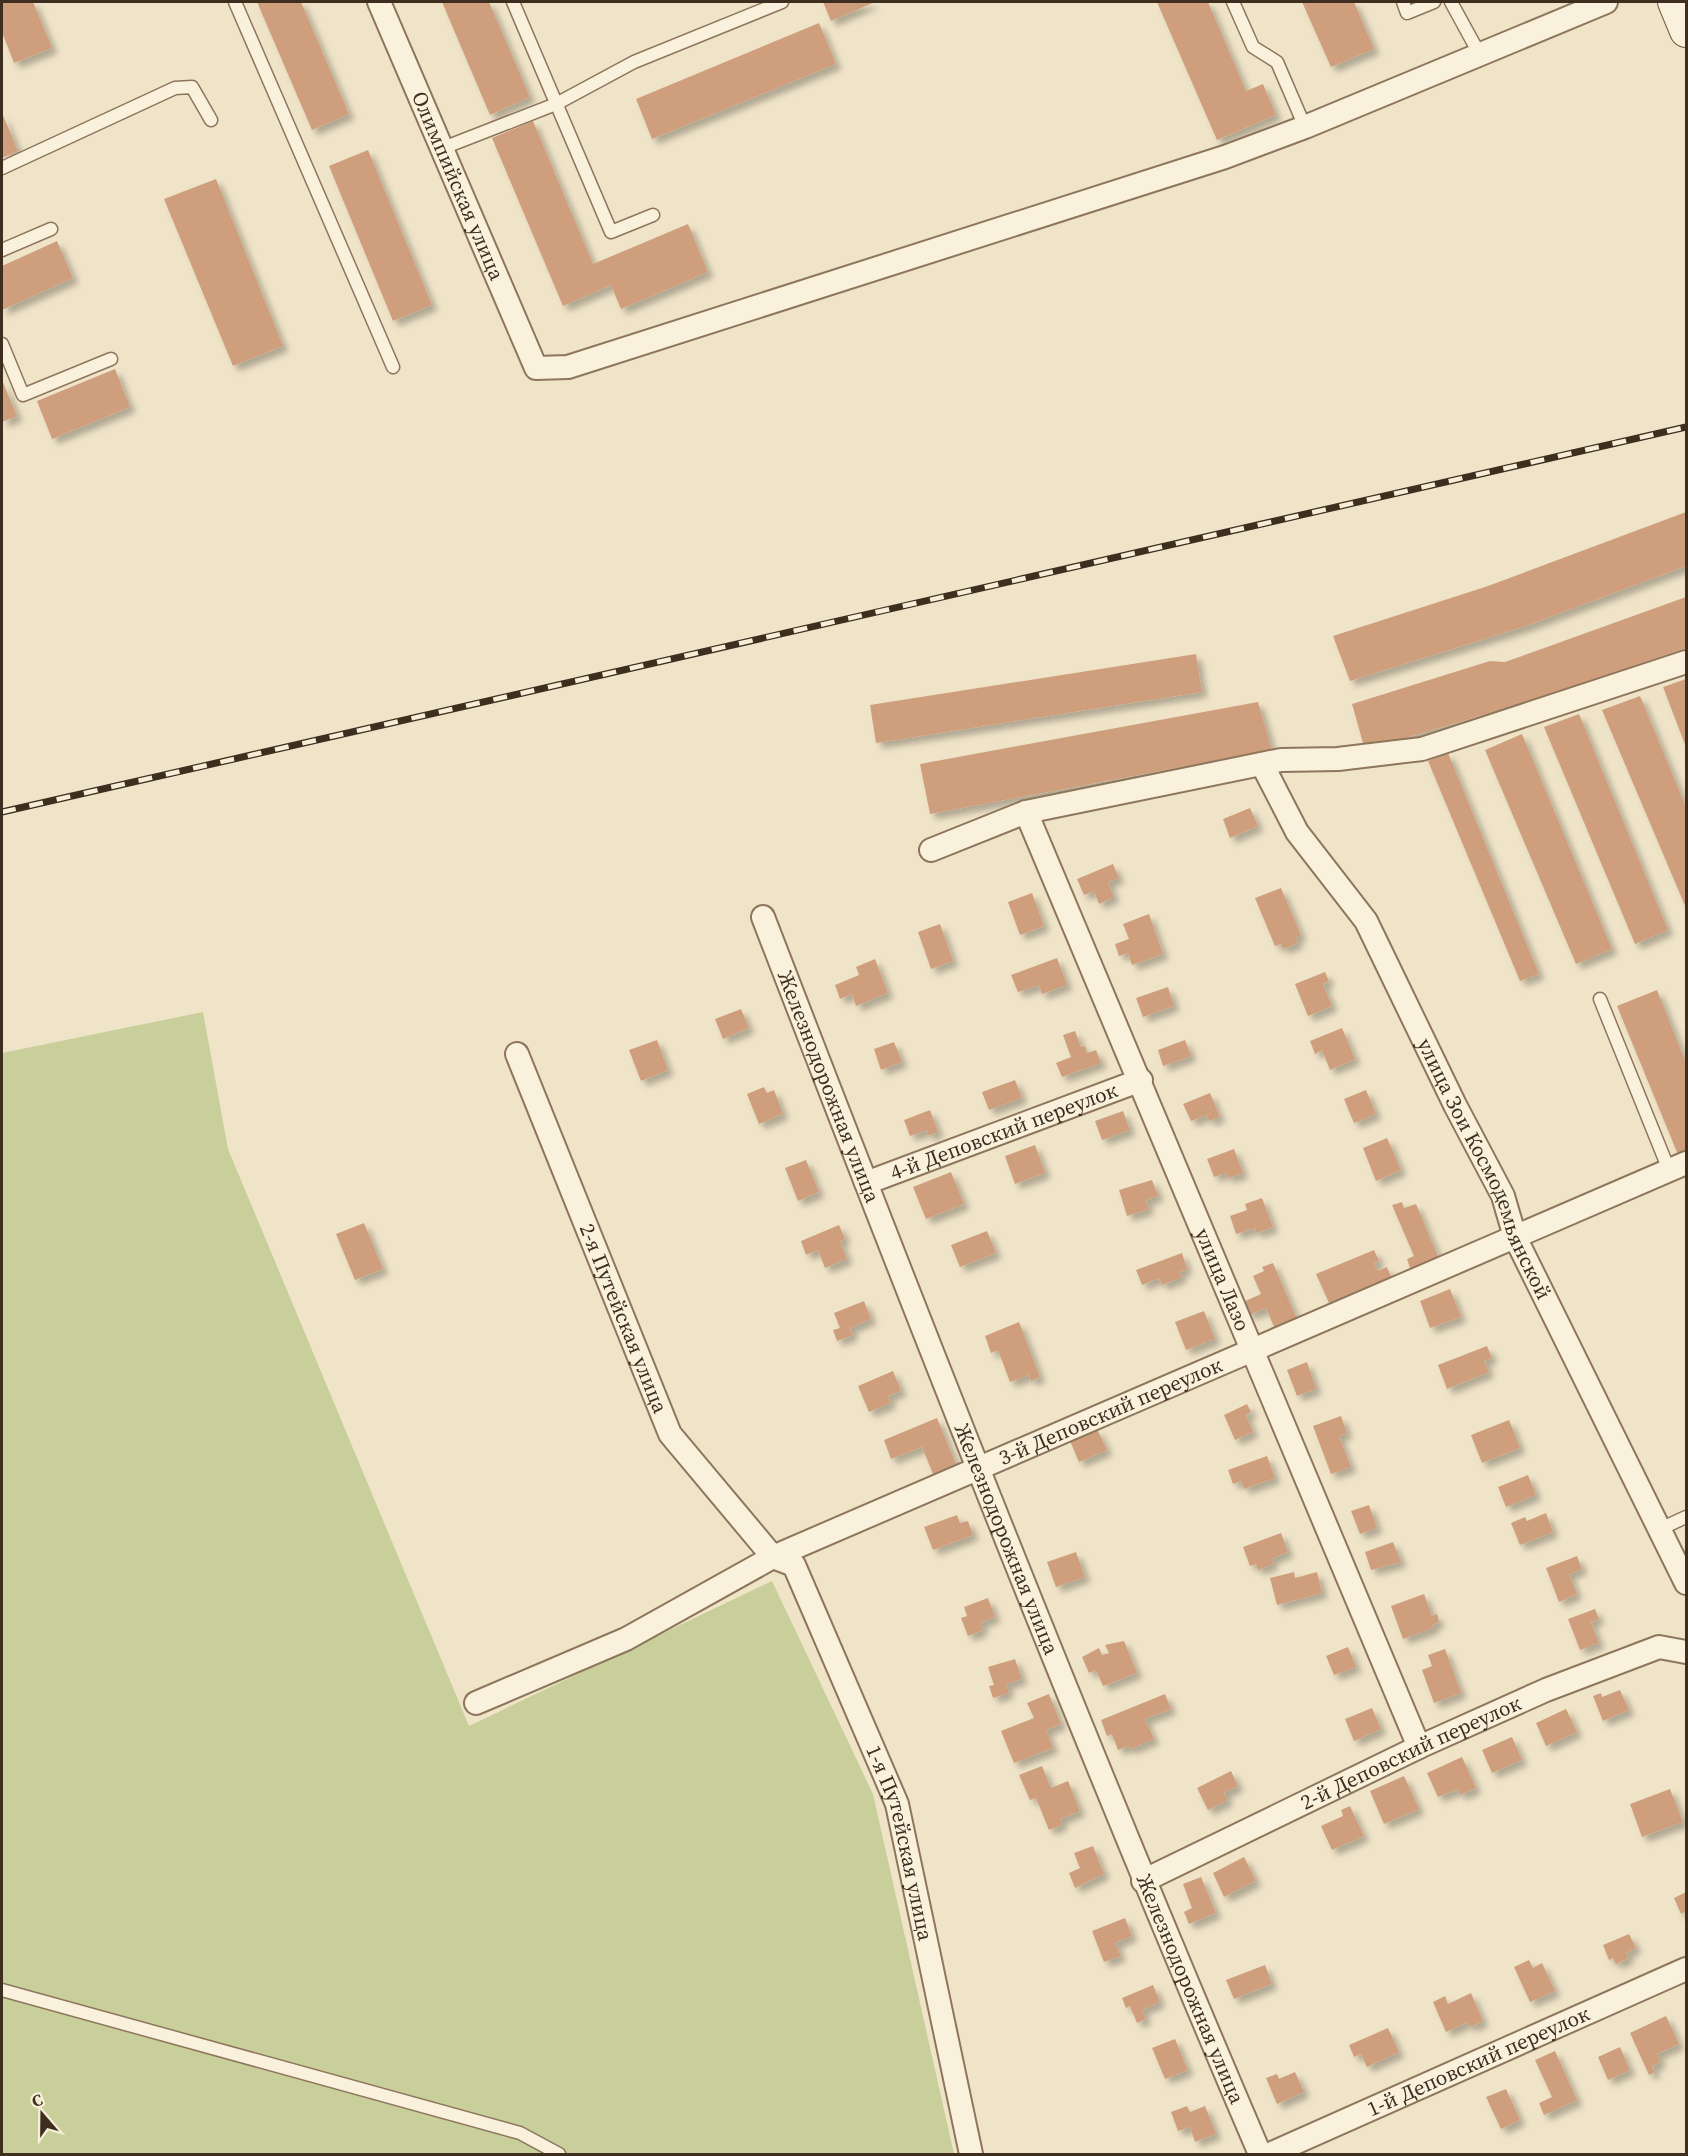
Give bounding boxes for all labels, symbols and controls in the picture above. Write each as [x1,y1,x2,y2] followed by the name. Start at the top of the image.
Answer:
[405,87,512,285] street label: Олимпийская улица
[771,966,887,1207] street label: Железнодорожная улица
[1411,1033,1559,1304] street label: улица Зои Космодемьянской
[886,1075,1122,1187] street label: 4-й Деповский переулок
[573,1219,675,1418] street label: 2-я Путейская улица
[1188,1223,1257,1335] street label: улица Лазо
[994,1350,1227,1472] street label: 3-й Деповский переулок
[948,1419,1066,1659] street label: Железнодорожная улица
[1295,1688,1526,1816] street label: 2-й Деповский переулок
[859,1740,941,1943] street label: 1-я Путейская улица
[1130,1869,1252,2108] street label: Железнодорожная улица
[1362,1999,1594,2123] street label: 1-й Деповский переулок
[12,2084,72,2144] north arrow
[28,2088,45,2112] text: С

